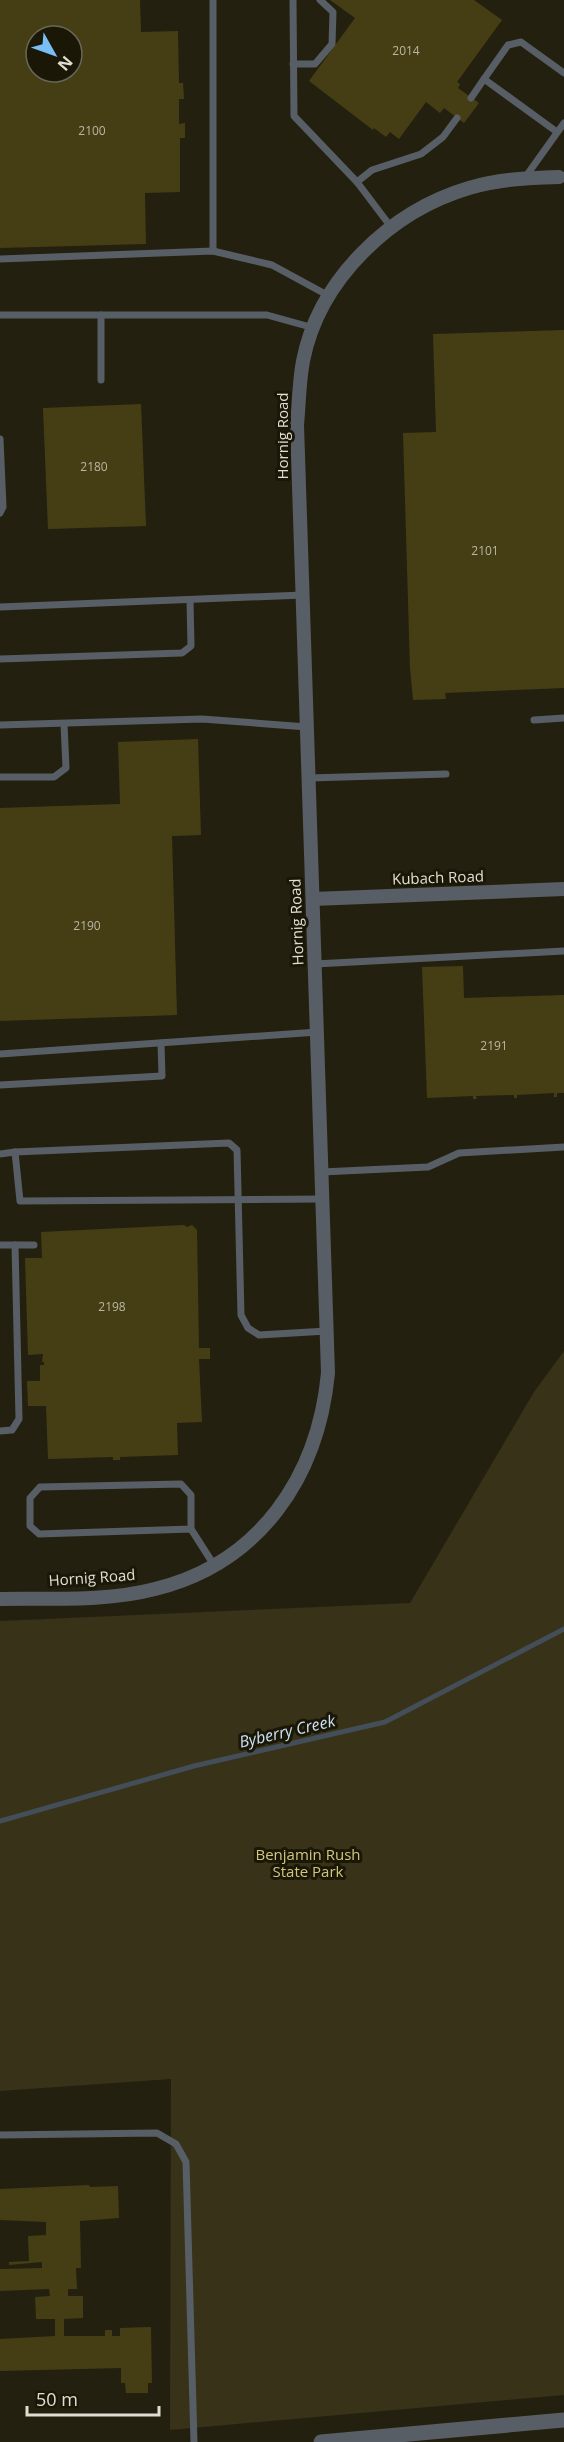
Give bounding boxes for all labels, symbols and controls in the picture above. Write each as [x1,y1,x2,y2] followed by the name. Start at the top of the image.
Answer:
[24,24,84,84] north arrow
[392,42,420,59] house number: 2014
[53,52,78,76] text: N
[78,122,106,139] house number: 2100
[272,392,292,480] street label: Hornig Road
[80,458,108,475] house number: 2180
[471,542,499,559] house number: 2101
[392,865,484,889] street label: Kubach Road
[284,878,308,966] street label: Hornig Road
[73,917,101,934] house number: 2190
[480,1037,508,1054] house number: 2191
[98,1298,126,1315] house number: 2198
[48,1564,136,1590] street label: Hornig Road
[237,1709,338,1753] water label: Byberry Creek
[255,1844,361,1881] park label: Benjamin Rush State Park
[27,2379,159,2417] scale bar
[36,2387,78,2411] text: 50 m

